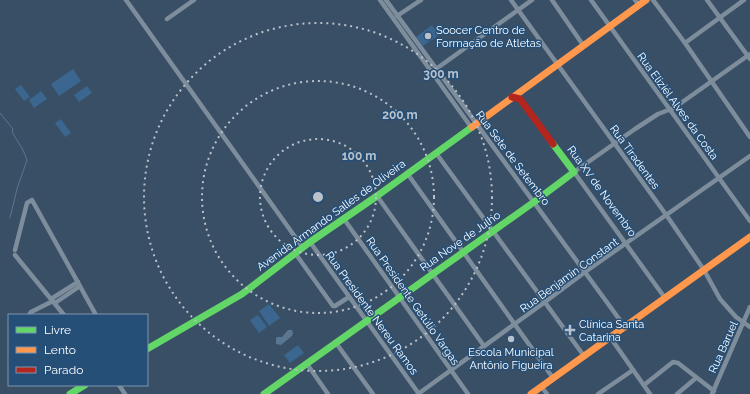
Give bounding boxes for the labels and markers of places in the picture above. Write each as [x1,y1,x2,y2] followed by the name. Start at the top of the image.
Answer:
[436,24,541,50] place label: Soocer Centro de Formação de Atletas
[423,31,433,41] marker: Soocer Centro de Formação de Atletas
[311,190,325,204] centre of rings
[579,318,644,344] place label: Clínica Santa Catarina
[564,324,576,336] marker: Clínica Santa Catarina
[506,334,516,344] marker: Escola Municipal Antônio Figueira
[468,346,554,372] place label: Escola Municipal Antônio Figueira

